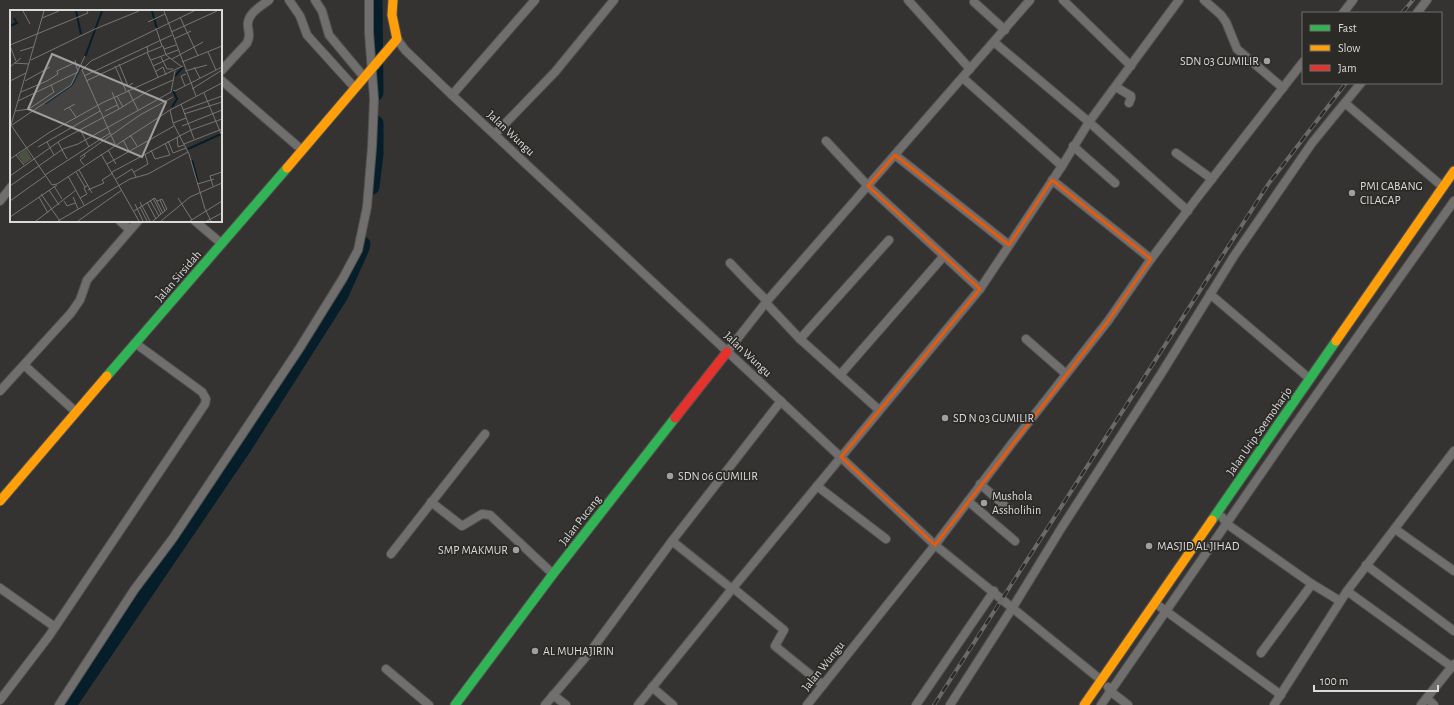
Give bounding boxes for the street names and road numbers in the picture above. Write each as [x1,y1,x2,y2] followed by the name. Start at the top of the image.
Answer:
[485,108,537,158] street label: Jalan Wungu
[153,248,203,304] street label: Jalan Sirsidah
[722,329,774,379] street label: Jalan Wungu
[1224,385,1295,478] street label: Jalan Urip Soemoharjo
[557,493,603,547] street label: Jalan Pucang
[800,639,846,693] street label: Jalan Wungu

